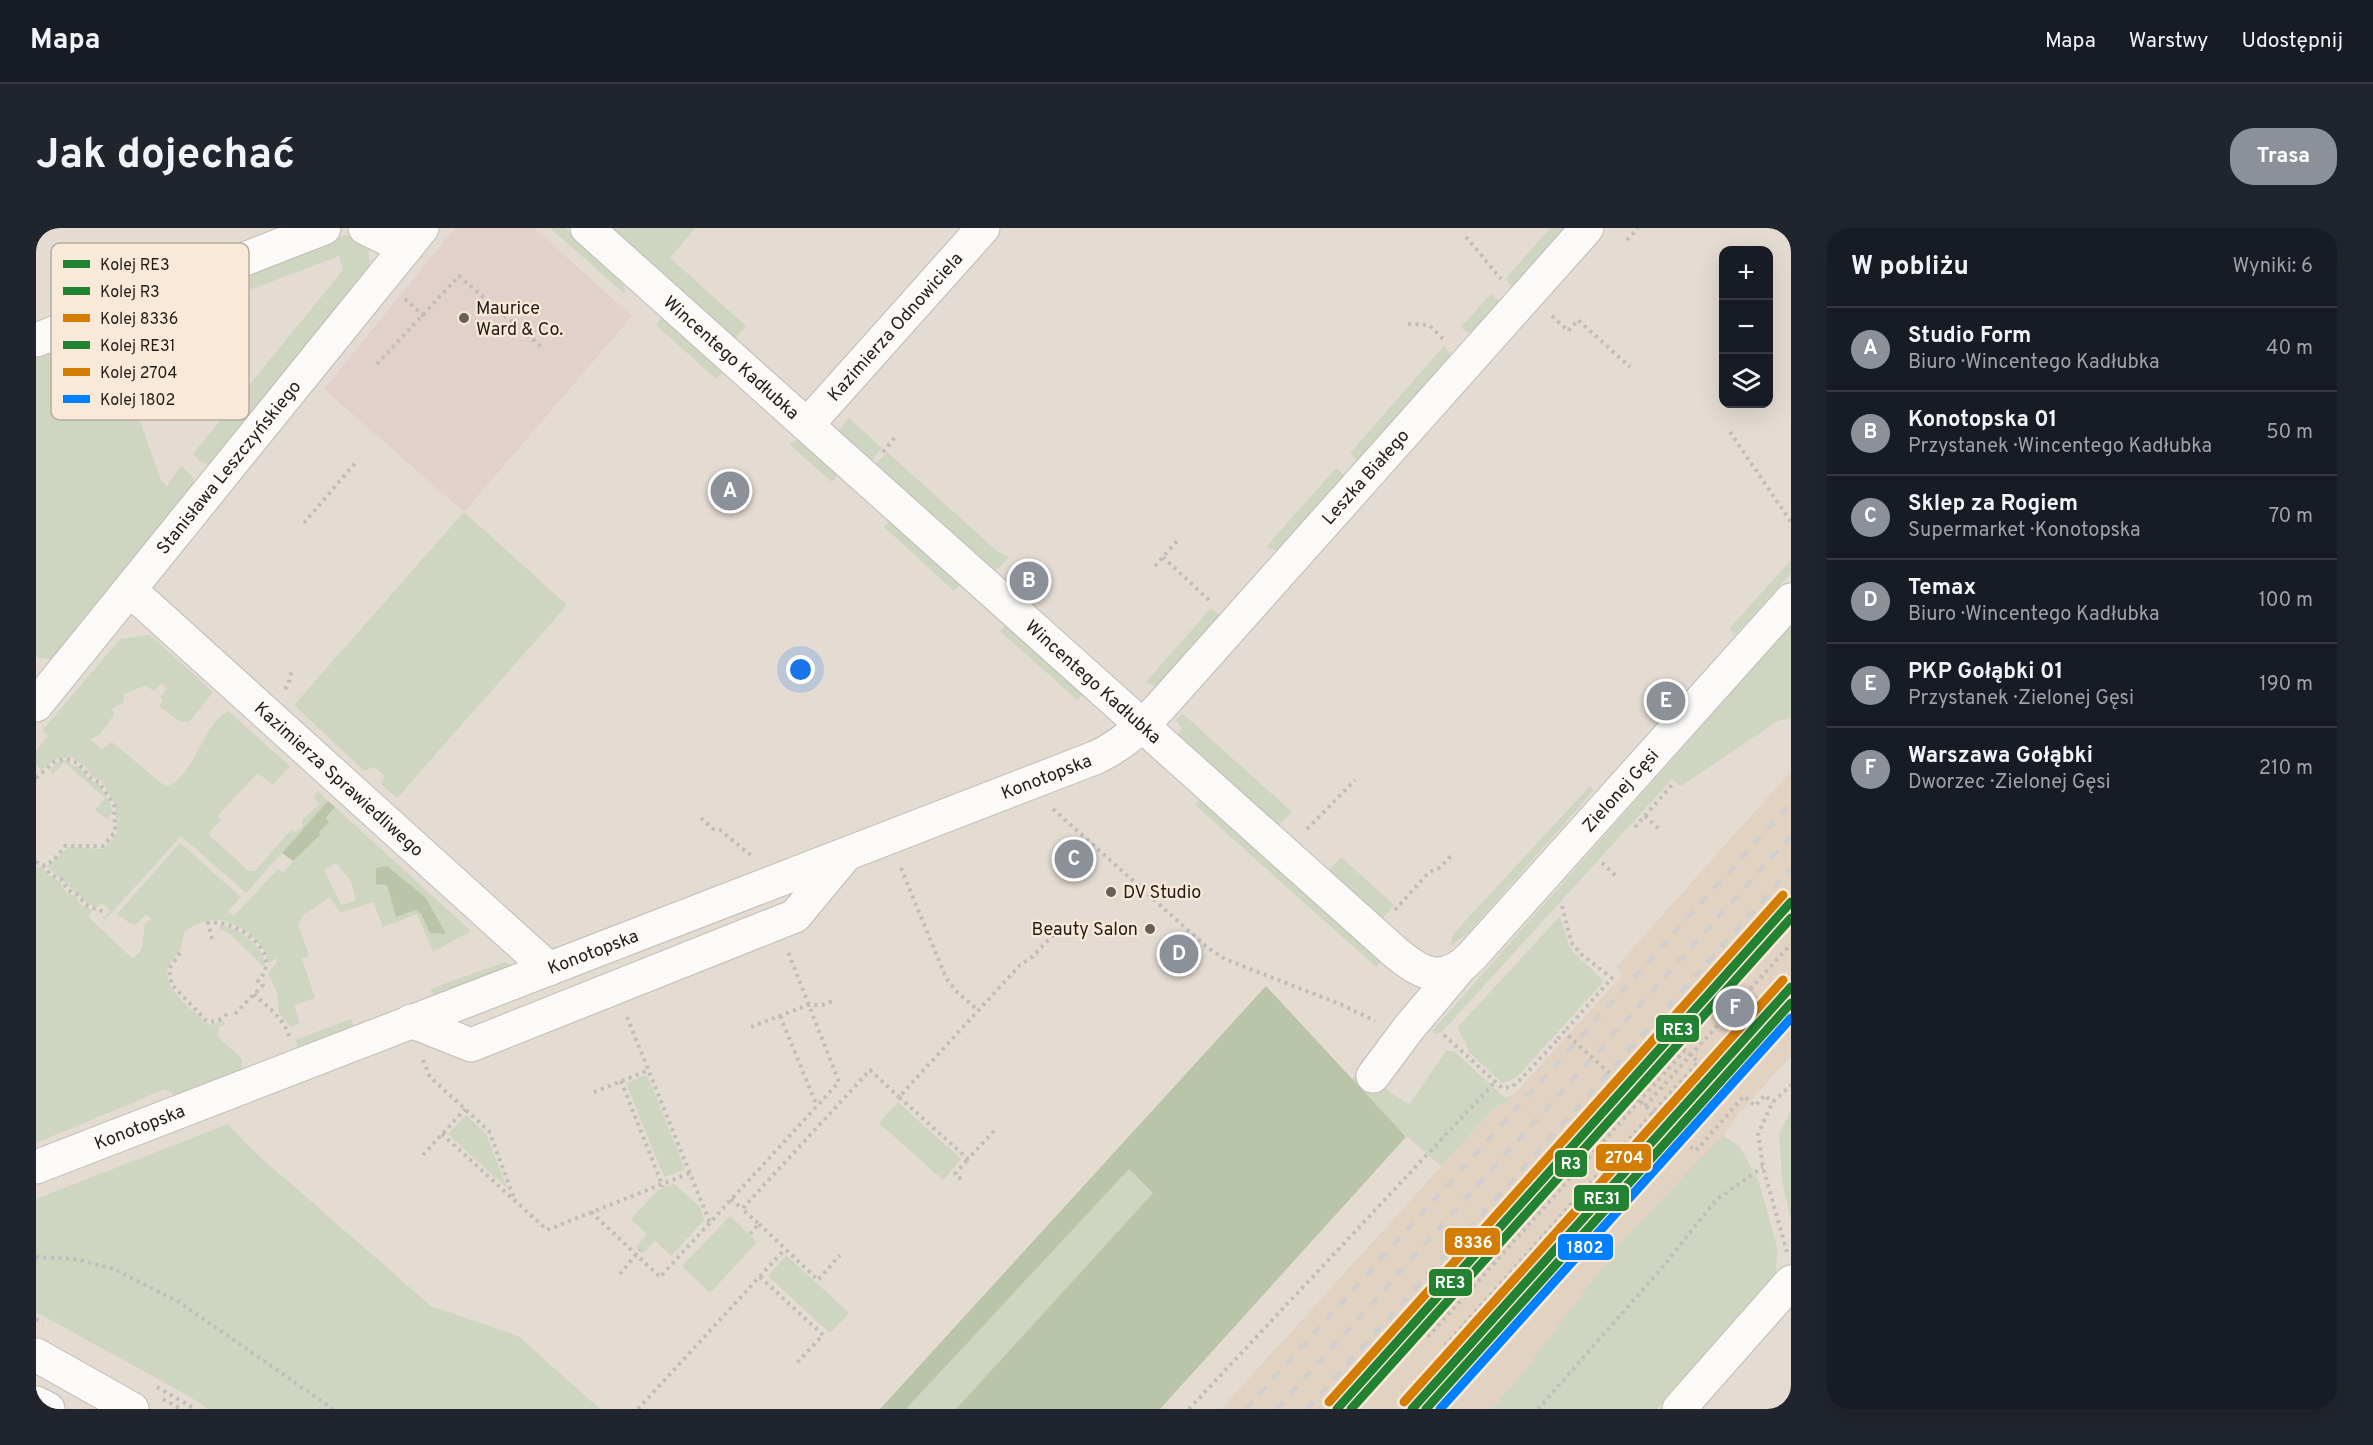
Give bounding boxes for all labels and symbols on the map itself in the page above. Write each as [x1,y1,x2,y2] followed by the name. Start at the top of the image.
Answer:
[51,243,249,420] legend
[823,248,969,407] street label: Kazimierza Odnowiciela
[100,256,170,276] text: Kolej RE3
[100,283,160,303] text: Kolej R3
[658,292,803,426] street label: Wincentego Kadłubka
[476,298,563,342] place label: Maurice Ward & Co.
[100,310,178,330] text: Kolej 8336
[457,311,471,325] marker: Maurice Ward & Co.
[100,337,176,357] text: Kolej RE31
[100,364,177,384] text: Kolej 2704
[152,376,307,560] street label: Stanisława Leszczyńskiego
[100,391,175,411] text: Kolej 1802
[1318,425,1415,530] street label: Leszka Białego
[710,468,750,514] pin: A
[1010,558,1048,604] pin: B
[1020,616,1165,750] street label: Wincentego Kadłubka
[786,655,815,684] your location
[1646,678,1686,724] pin: E
[249,698,428,863] street label: Kazimierza Sprawiedliwego
[1578,745,1665,838] street label: Zielonej Gęsi
[998,750,1095,806] street label: Konotopska
[1054,836,1094,882] pin: C
[1123,882,1201,905] place label: DV Studio
[1104,885,1118,899] marker: DV Studio
[1032,919,1138,942] place label: Beauty Salon
[1143,922,1157,936] marker: Beauty Salon
[545,925,642,981] street label: Konotopska
[1160,932,1198,976] pin: D
[1716,986,1754,1030] pin: F
[1655,1014,1700,1043] line badge: RE3
[1663,1021,1693,1041] text: RE3
[91,1100,189,1156] street label: Konotopska
[1595,1143,1652,1172] line badge: 2704
[1554,1149,1588,1178] line badge: R3
[1604,1149,1644,1169] text: 2704
[1561,1155,1581,1175] text: R3
[1573,1184,1630,1212] line badge: RE31
[1584,1190,1620,1210] text: RE31
[1444,1227,1501,1256] line badge: 8336
[1557,1233,1614,1261] line badge: 1802
[1453,1234,1493,1254] text: 8336
[1567,1239,1603,1259] text: 1802
[1428,1268,1473,1297] line badge: RE3
[1435,1274,1465,1294] text: RE3

